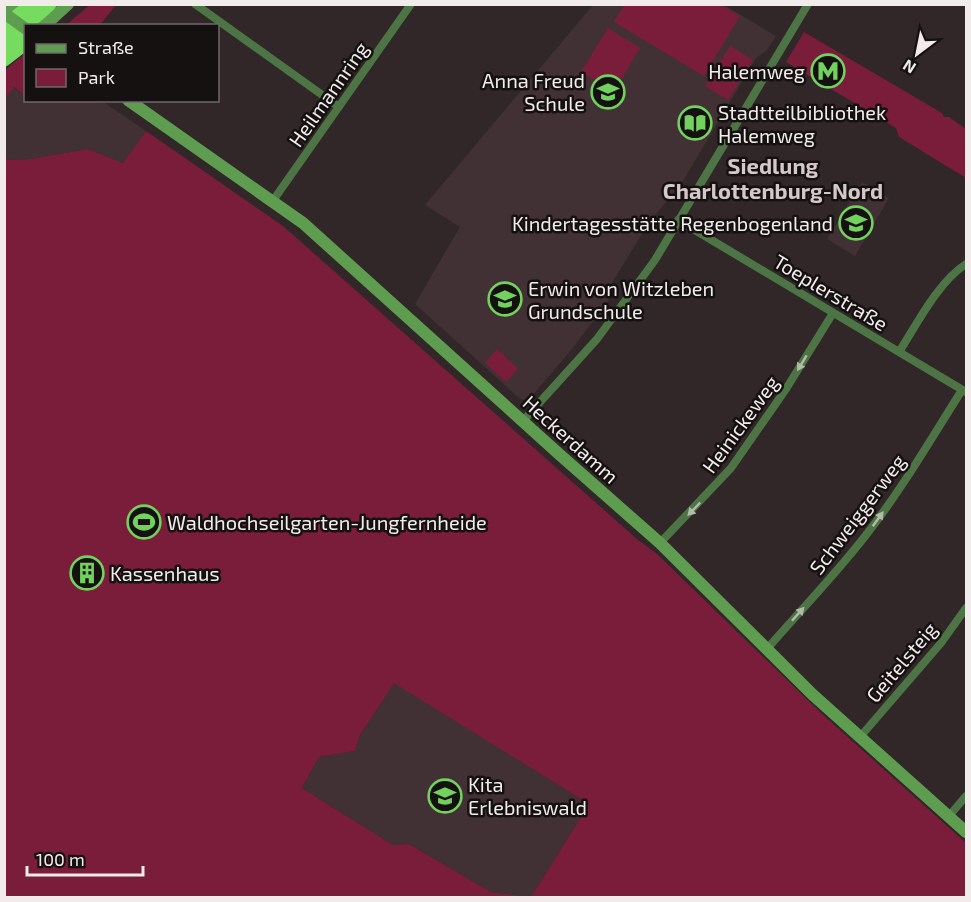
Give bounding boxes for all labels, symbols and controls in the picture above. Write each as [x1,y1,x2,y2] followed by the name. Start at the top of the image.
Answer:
[24,24,219,102] legend
[887,24,947,84] north arrow
[78,36,134,58] text: Straße
[283,37,373,151] street label: Heilmannring
[810,53,846,89] metro station icon: Halemweg
[899,56,919,78] text: N
[708,59,805,83] place label: Halemweg
[78,66,115,88] text: Park
[482,68,585,115] place label: Anna Freud Schule
[590,74,626,110] school or university icon: Anna Freud Schule
[718,100,886,147] place label: Stadtteilbibliothek Halemweg
[677,105,713,141] library icon: Stadtteilbibliothek Halemweg
[663,152,883,203] district label: Siedlung Charlottenburg-Nord
[838,205,874,241] school or university icon: Kindertagesstätte Regenbogenland
[512,211,833,235] place label: Kindertagesstätte Regenbogenland
[770,249,892,335] street label: Toeplerstraße
[528,276,714,323] place label: Erwin von Witzleben Grundschule
[487,281,523,317] school or university icon: Erwin von Witzleben Grundschule
[797,355,808,371] one-way arrow
[697,371,783,477] street label: Heinickeweg
[518,390,624,488] street label: Heckerdamm
[804,449,910,579] street label: Schweiggerweg
[687,502,701,516] one-way arrow
[126,504,162,540] sports icon: Waldhochseilgarten-Jungfernheide
[167,510,487,534] place label: Waldhochseilgarten-Jungfernheide
[872,512,884,528] one-way arrow
[69,555,105,591] building icon: Kassenhaus
[110,561,220,585] place label: Kassenhaus
[791,607,805,621] one-way arrow
[861,617,941,707] street label: Geitelsteig
[468,772,587,819] place label: Kita Erlebniswald
[427,778,463,814] school or university icon: Kita Erlebniswald
[27,839,142,877] scale bar
[36,848,85,870] text: 100 m

